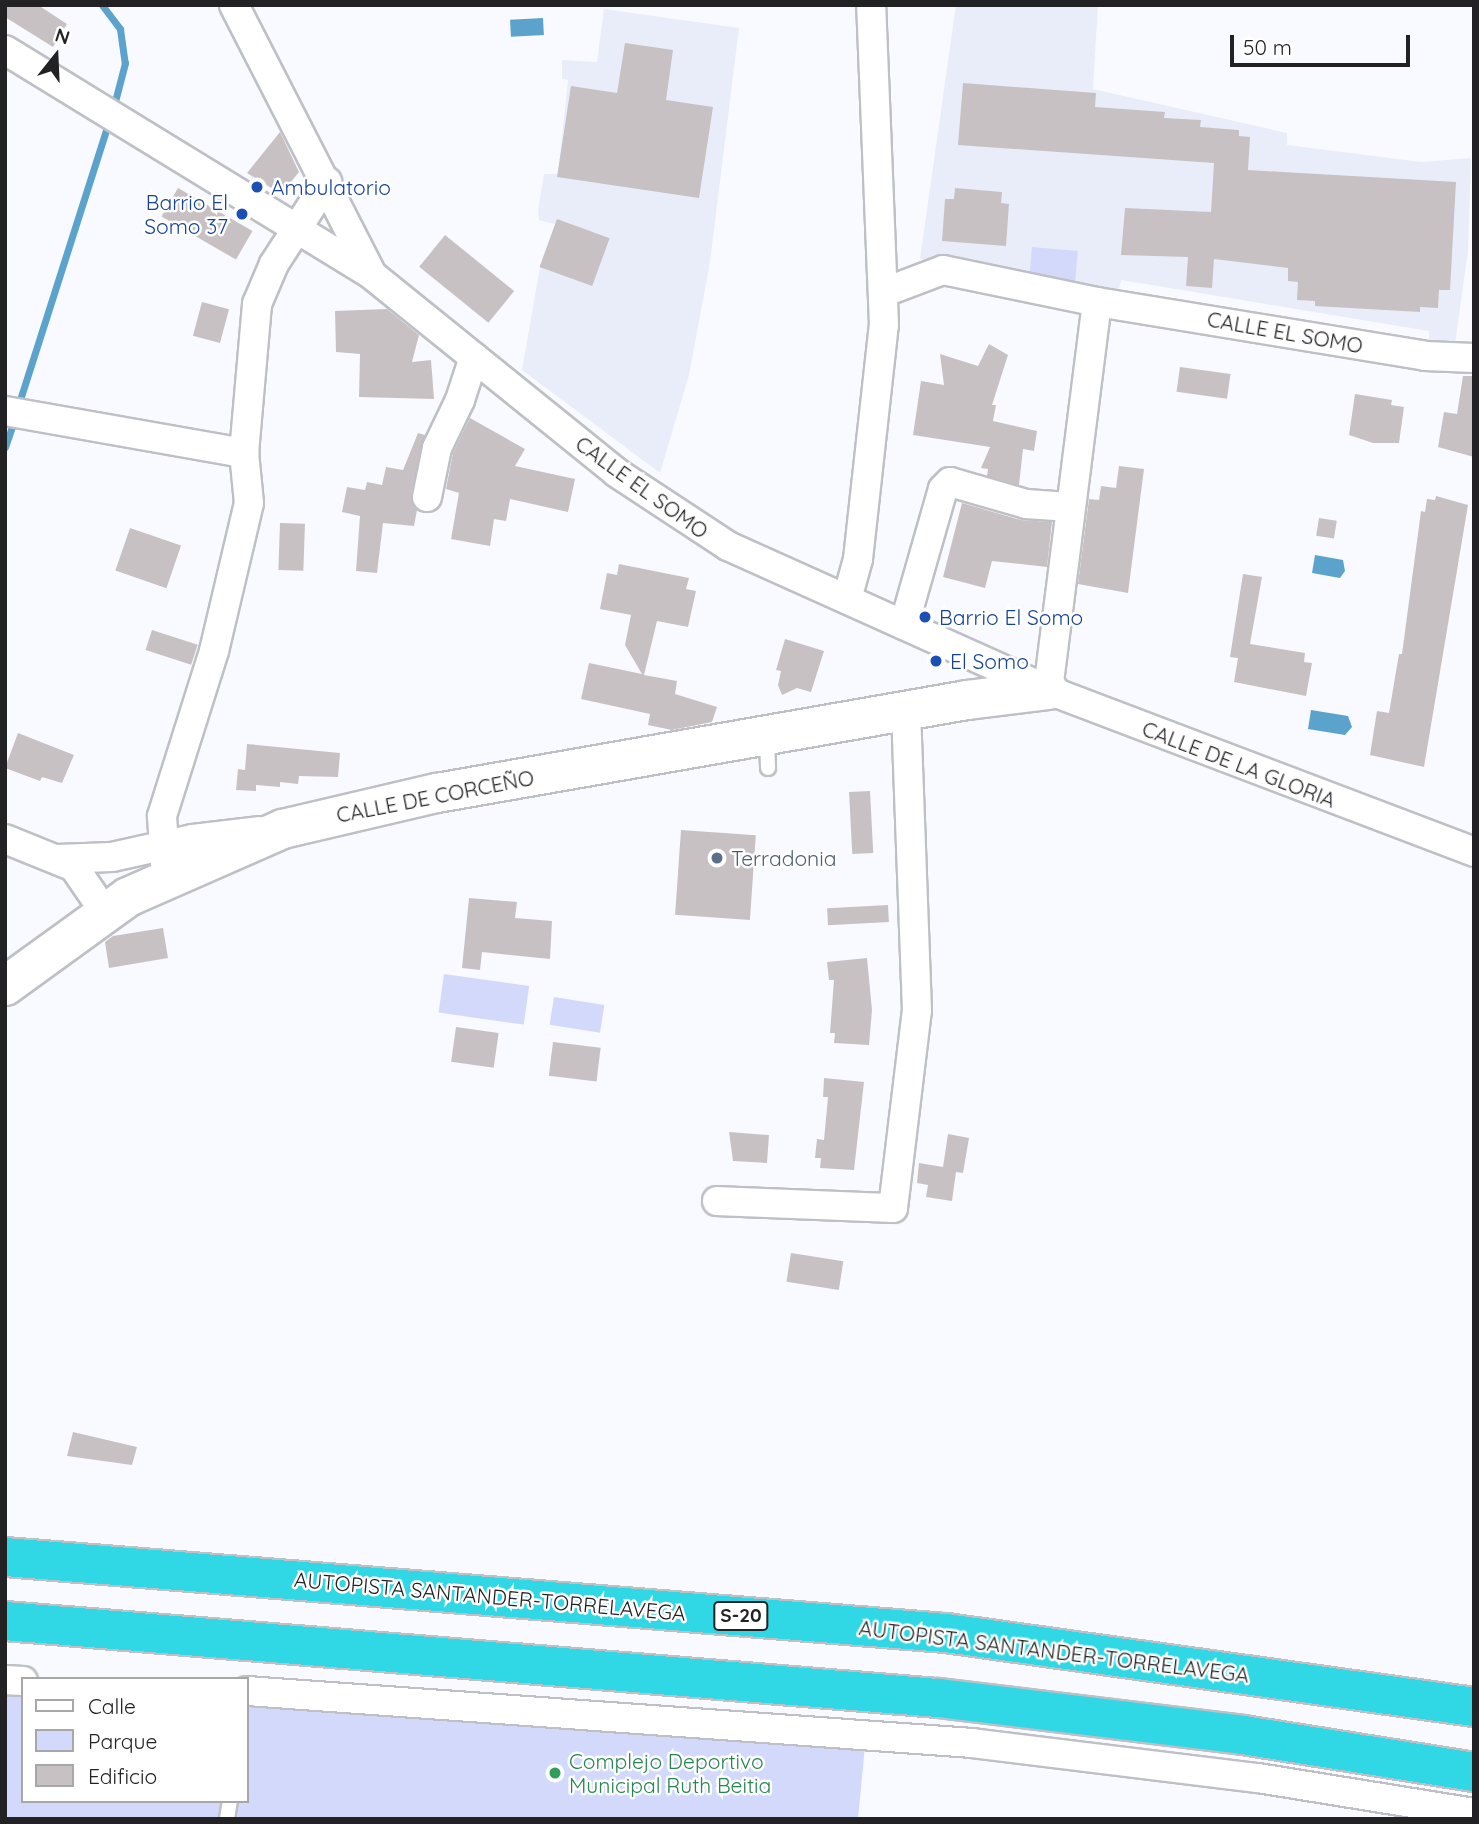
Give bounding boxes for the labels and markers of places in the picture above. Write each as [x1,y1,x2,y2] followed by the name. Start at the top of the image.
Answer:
[271,174,391,200] place label: Ambulatorio
[249,179,265,195] marker: Ambulatorio
[144,189,228,239] place label: Barrio El Somo 37
[234,206,250,222] marker: Barrio El Somo 37
[939,604,1083,630] place label: Barrio El Somo
[917,609,933,625] marker: Barrio El Somo
[950,648,1029,674] place label: El Somo
[928,653,944,669] marker: El Somo
[731,845,836,871] place label: Terradonia
[709,850,725,866] marker: Terradonia
[569,1748,771,1798] place label: Complejo Deportivo Municipal Ruth Beitia
[547,1765,563,1781] marker: Complejo Deportivo Municipal Ruth Beitia

